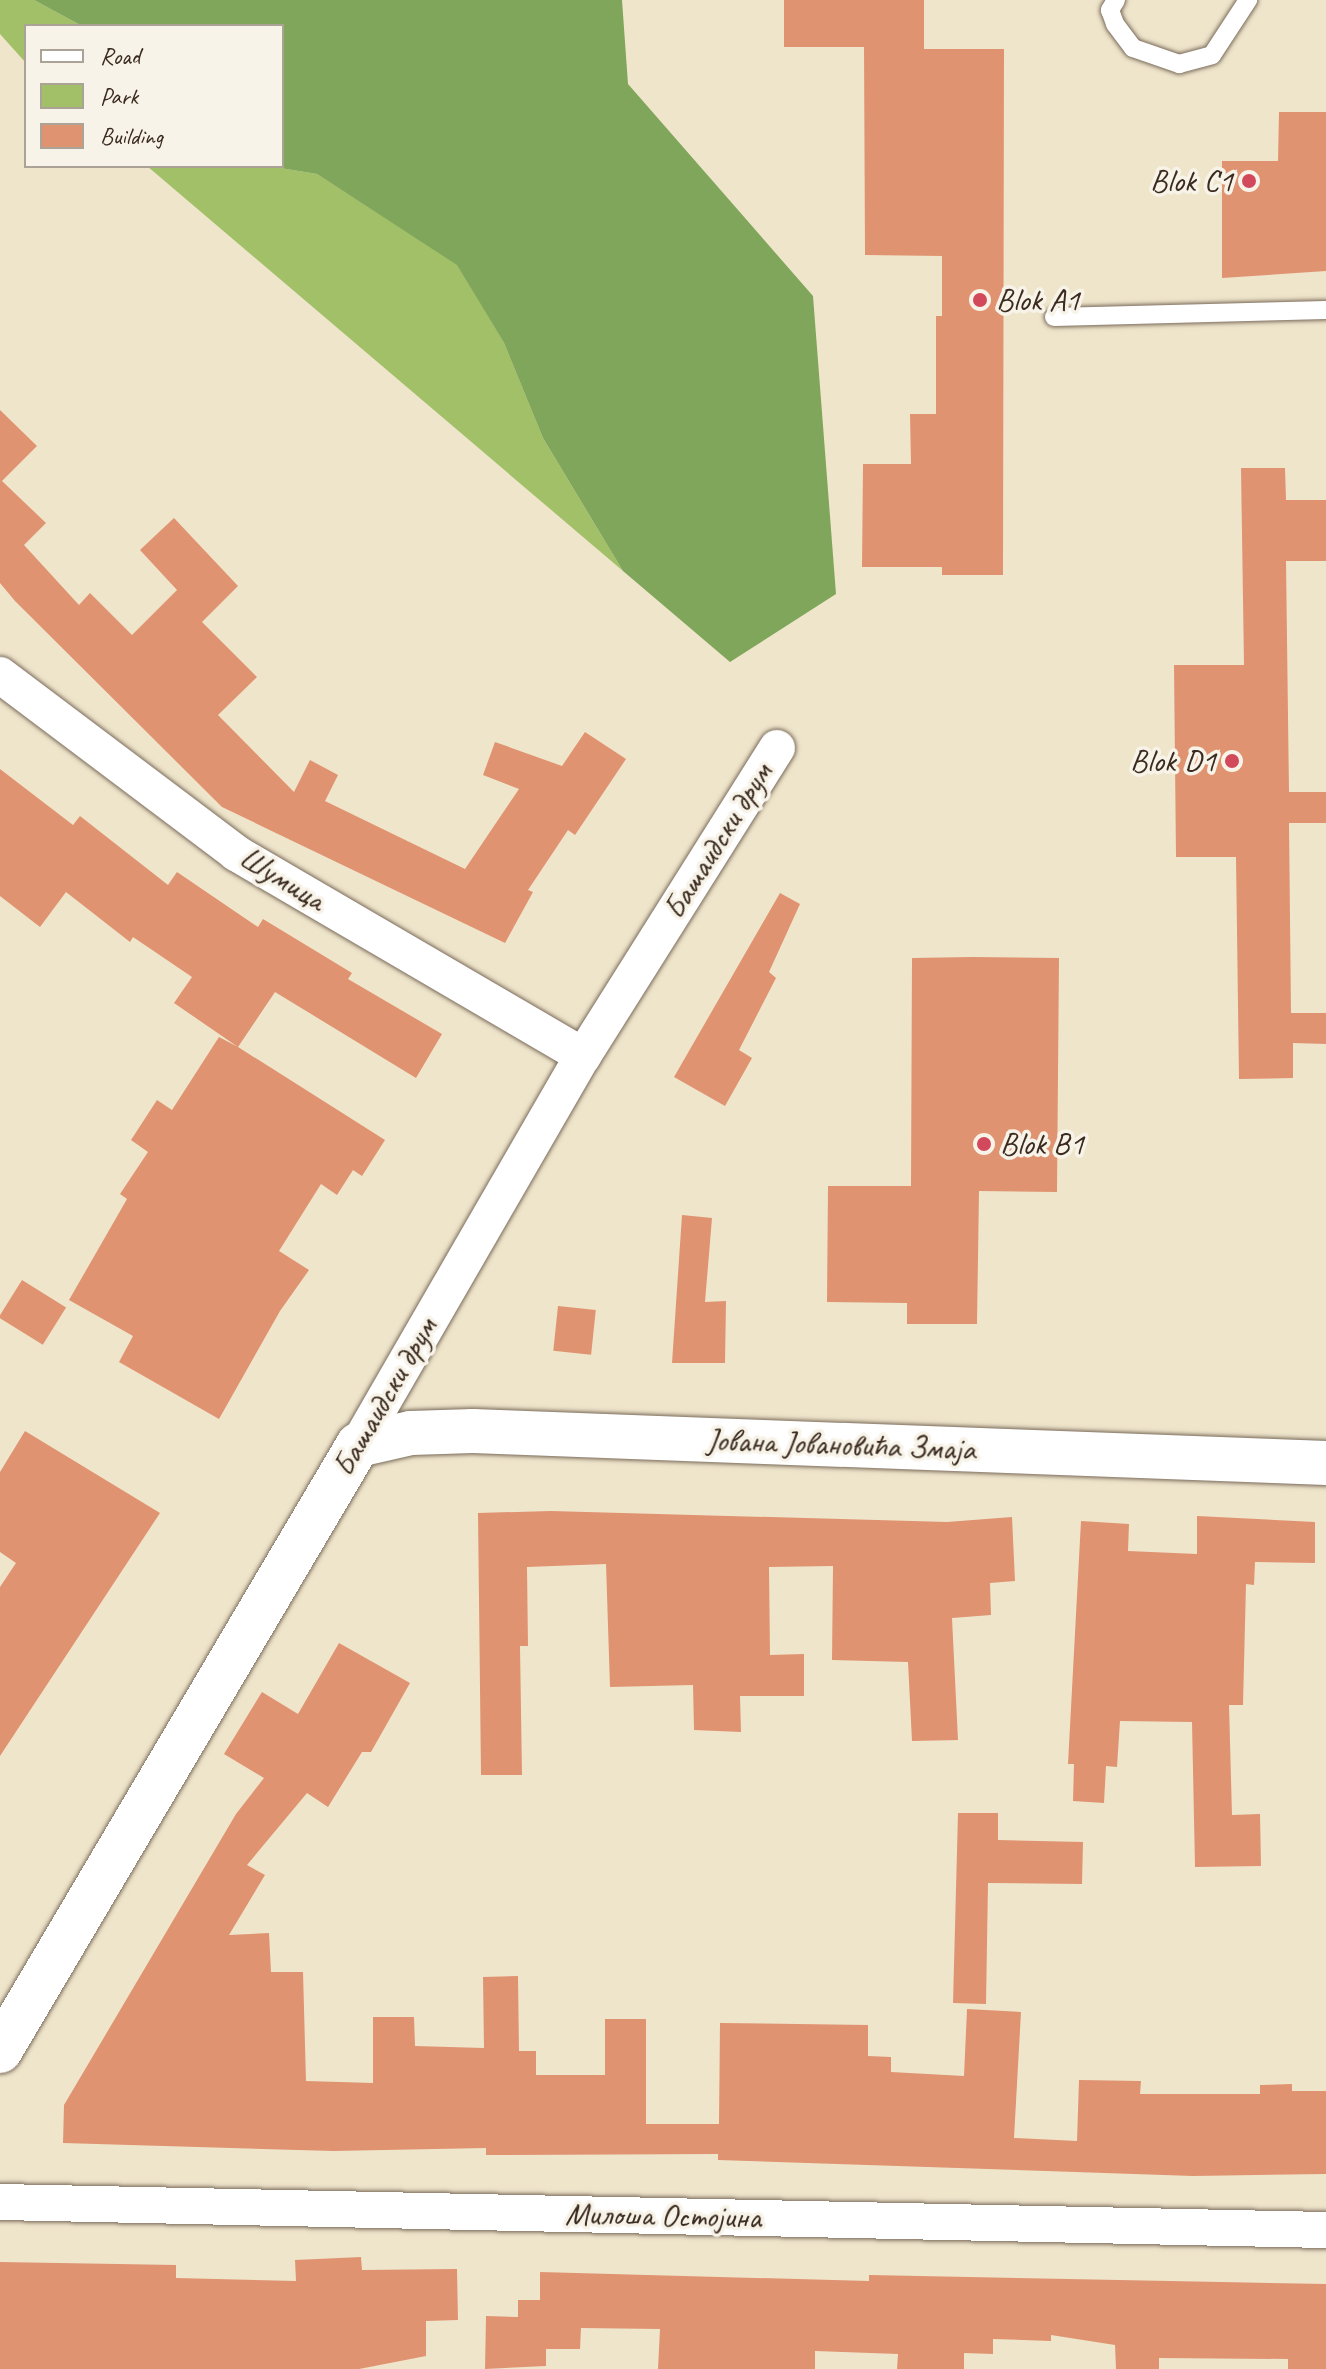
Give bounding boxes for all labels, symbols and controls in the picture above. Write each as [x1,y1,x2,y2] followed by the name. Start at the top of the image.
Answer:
[24,24,284,168] legend
[100,41,140,71] text: Road
[100,81,138,111] text: Park
[100,121,163,151] text: Building
[1150,162,1233,200] place label: Blok C1
[1240,172,1258,190] marker: Blok C1
[996,281,1080,319] place label: Blok A1
[971,291,989,309] marker: Blok A1
[1130,742,1216,780] place label: Blok D1
[1223,752,1241,770] marker: Blok D1
[655,755,781,927] street label: Башаидски друм
[232,839,332,919] street label: Шумица
[1000,1125,1084,1163] place label: Blok B1
[975,1135,993,1153] marker: Blok B1
[324,1310,446,1484] street label: Башаидски друм
[705,1421,977,1469] street label: Јована Јовановића Змаја
[564,2195,762,2237] street label: Милоша Остојина

